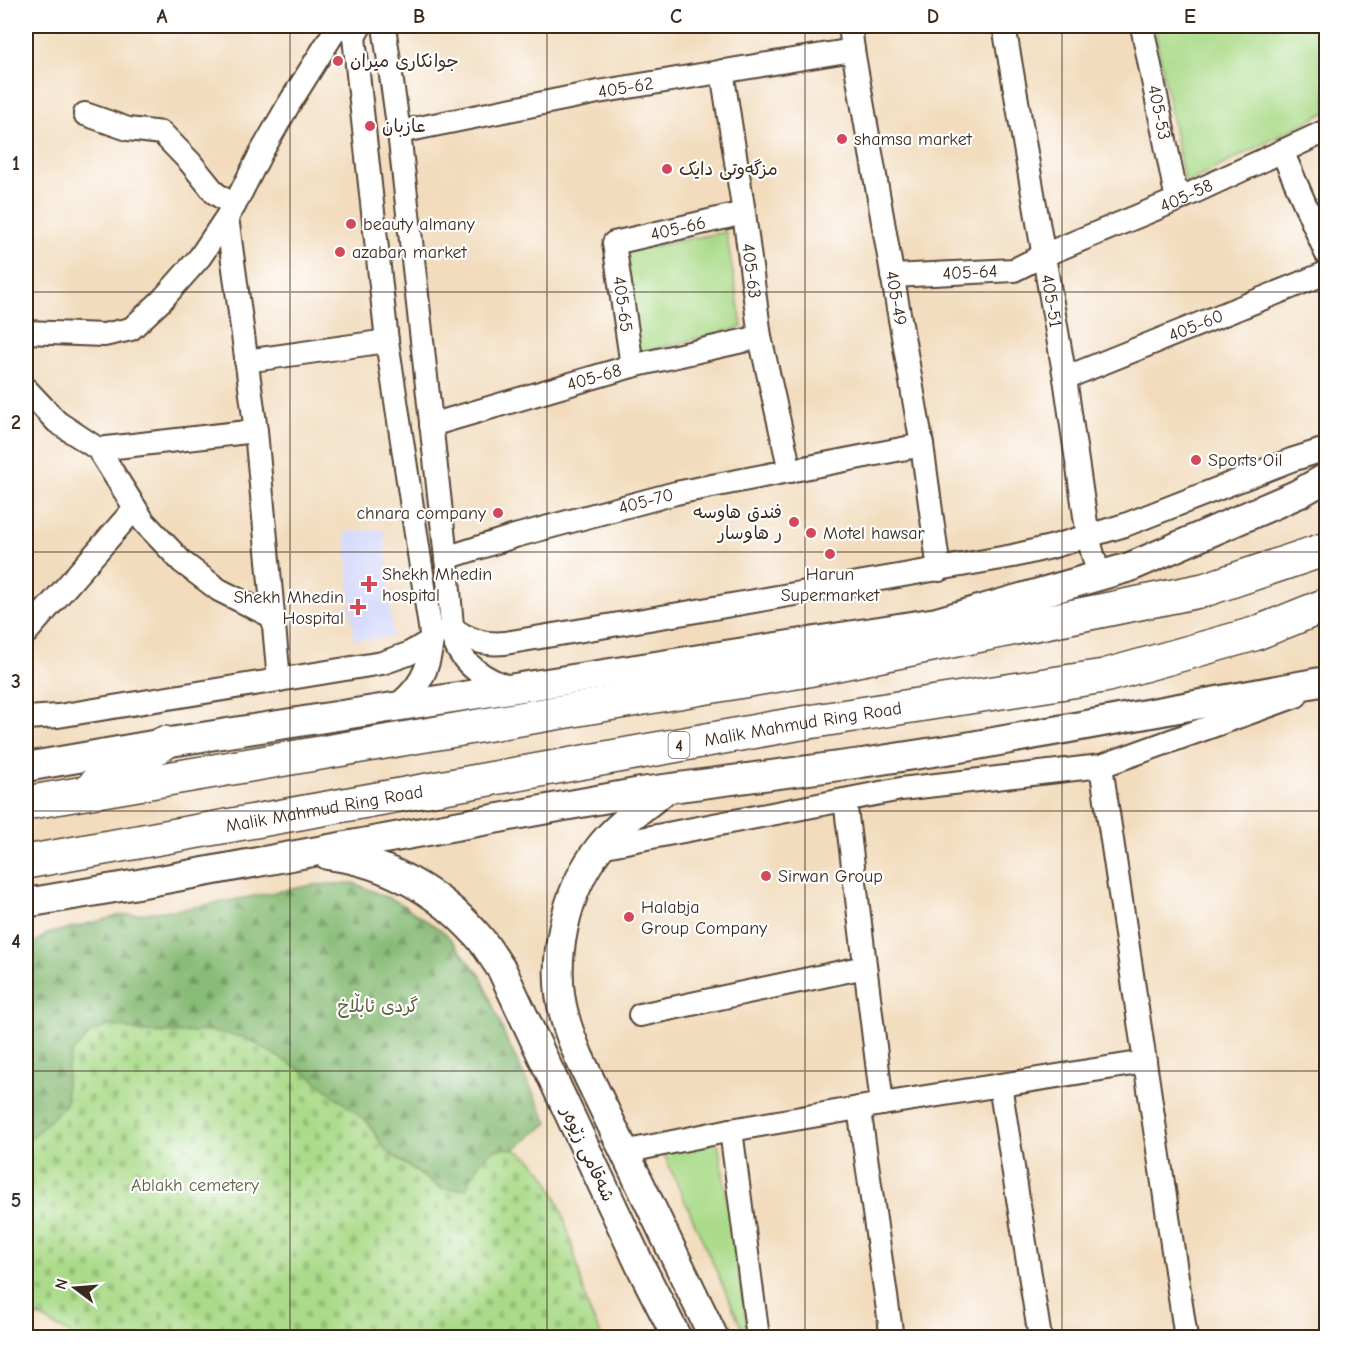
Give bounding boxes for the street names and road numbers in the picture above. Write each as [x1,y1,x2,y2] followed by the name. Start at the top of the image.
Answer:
[596,73,655,103] street label: 405-62
[1143,83,1175,142] street label: 405-53
[1157,175,1216,217] street label: 405-58
[648,212,708,245] street label: 405-66
[737,242,765,300] street label: 405-63
[942,261,998,285] street label: 405-64
[881,269,911,327] street label: 405-49
[1036,273,1066,329] street label: 405-51
[608,275,637,333] street label: 405-65
[1165,305,1227,346] street label: 405-60
[565,360,624,396] street label: 405-68
[616,484,676,519] street label: 405-70
[702,698,903,751] street label: Malik Mahmud Ring Road
[668,732,690,758] road number: 4
[224,781,425,837] street label: Malik Mahmud Ring Road
[556,1102,619,1205] street label: شەقامی زێوەر

